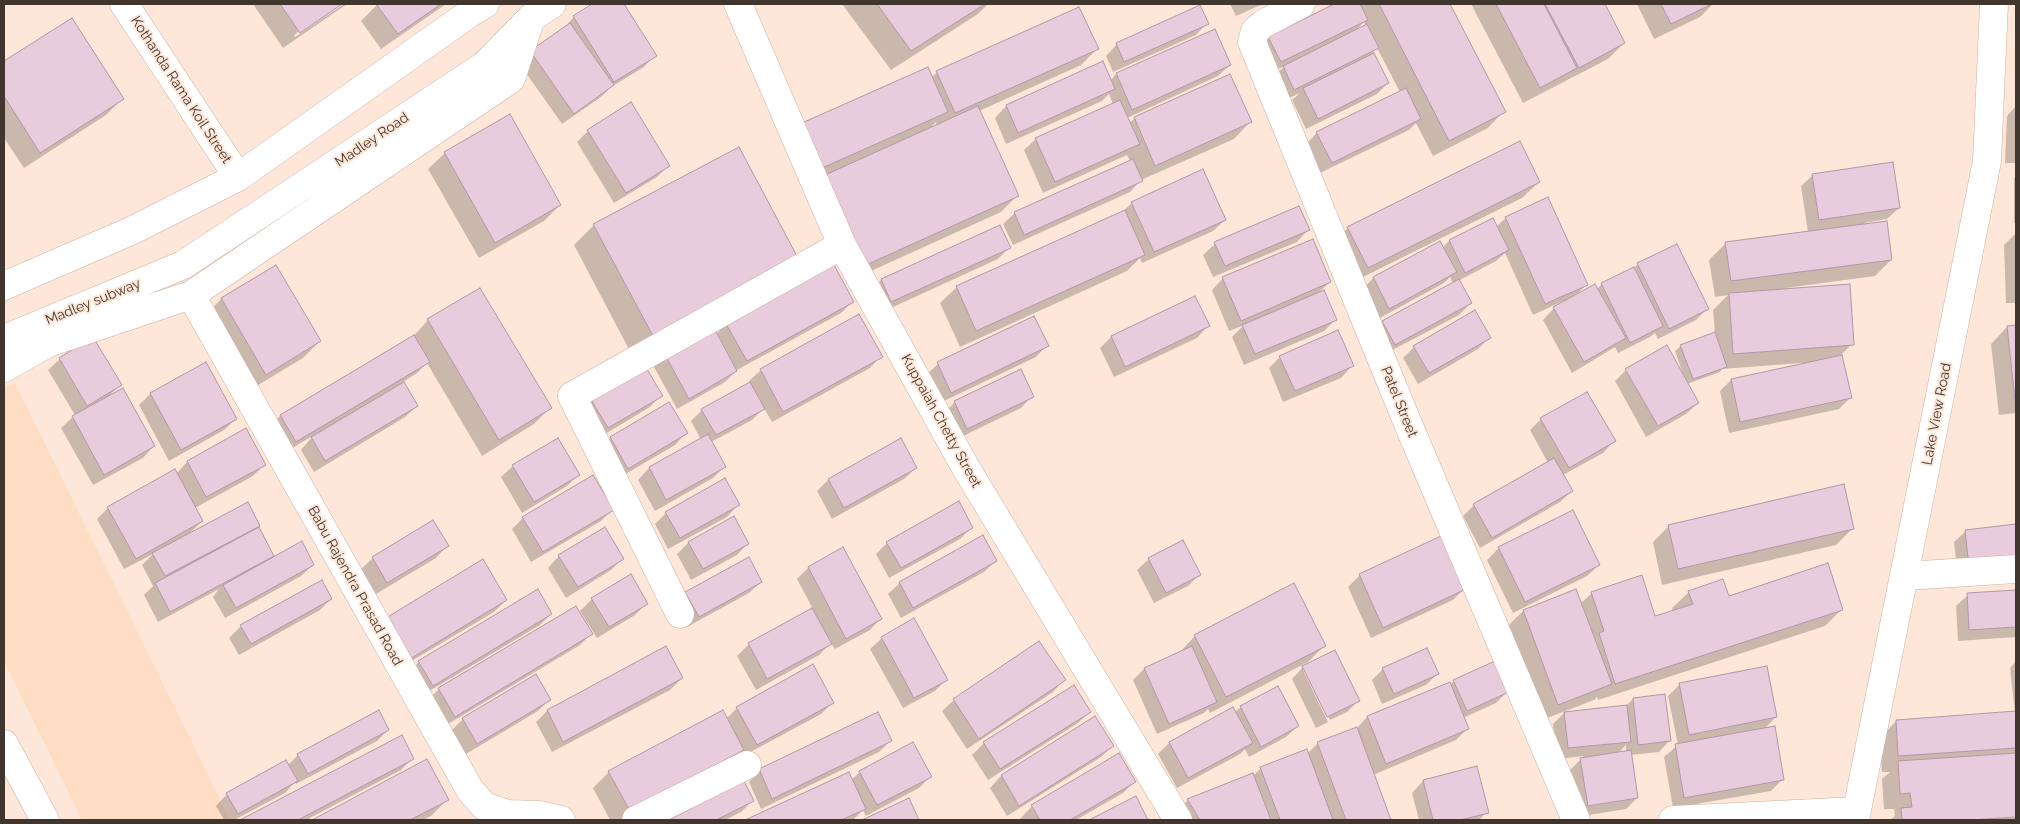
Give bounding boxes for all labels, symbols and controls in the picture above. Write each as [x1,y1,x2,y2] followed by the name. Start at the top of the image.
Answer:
[127,13,235,167] street label: Kothanda Rama Koil Street
[332,109,412,171] street label: Madley Road
[43,275,143,329] street label: Madley subway
[897,351,985,491] street label: Kuppaiah Chetty Street
[1919,361,1955,467] street label: Lake View Road
[1377,364,1421,440] street label: Patel Street
[304,503,406,669] street label: Babu Rajendra Prasad Road

